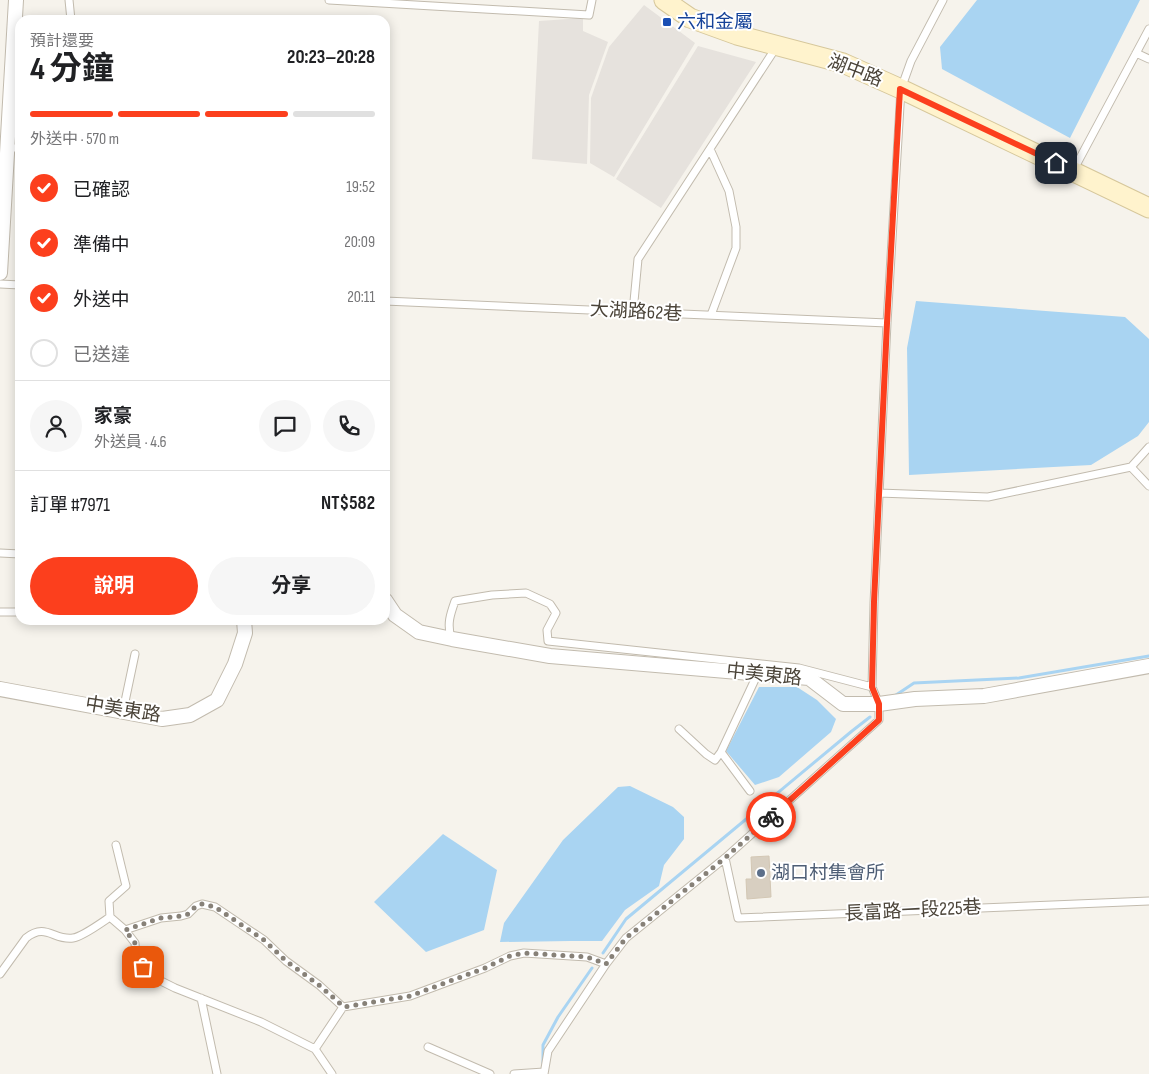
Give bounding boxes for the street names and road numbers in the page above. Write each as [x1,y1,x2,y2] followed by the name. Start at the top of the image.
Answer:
[824,50,886,92] street label: 湖中路
[589,298,683,326] street label: 大湖路62巷
[725,660,803,690] street label: 中美東路
[84,693,162,727] street label: 中美東路
[844,896,982,926] street label: 長富路一段225巷

